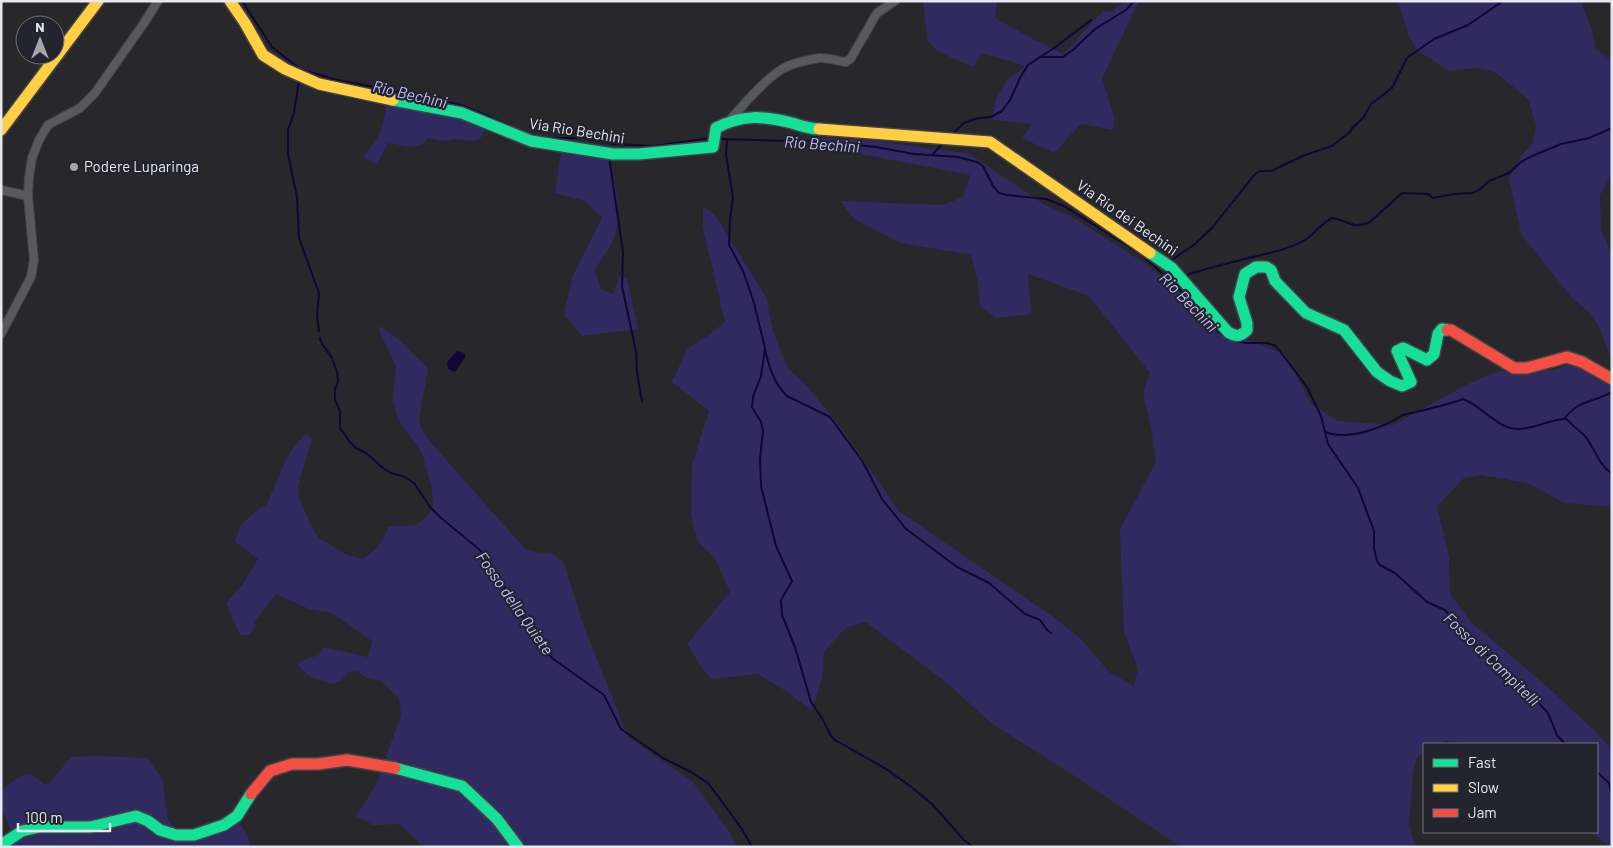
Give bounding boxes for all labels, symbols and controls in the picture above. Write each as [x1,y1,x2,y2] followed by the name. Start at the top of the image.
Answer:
[15,15,65,65] north arrow
[35,18,45,35] text: N
[371,76,449,111] water label: Rio Bechini
[528,114,626,146] street label: Via Rio Bechini
[784,131,861,156] water label: Rio Bechini
[84,157,199,175] place label: Podere Luparinga
[68,161,80,173] marker: Podere Luparinga
[1073,176,1182,259] street label: Via Rio dei Bechini
[1156,268,1223,336] water label: Rio Bechini
[473,548,558,658] water label: Fosso della Quiete
[1440,608,1544,709] water label: Fosso di Campitelli
[1423,743,1598,833] legend
[1468,753,1496,771] text: Fast
[1468,778,1499,796] text: Slow
[18,800,110,832] scale bar
[1468,803,1497,821] text: Jam
[25,808,63,826] text: 100 m

